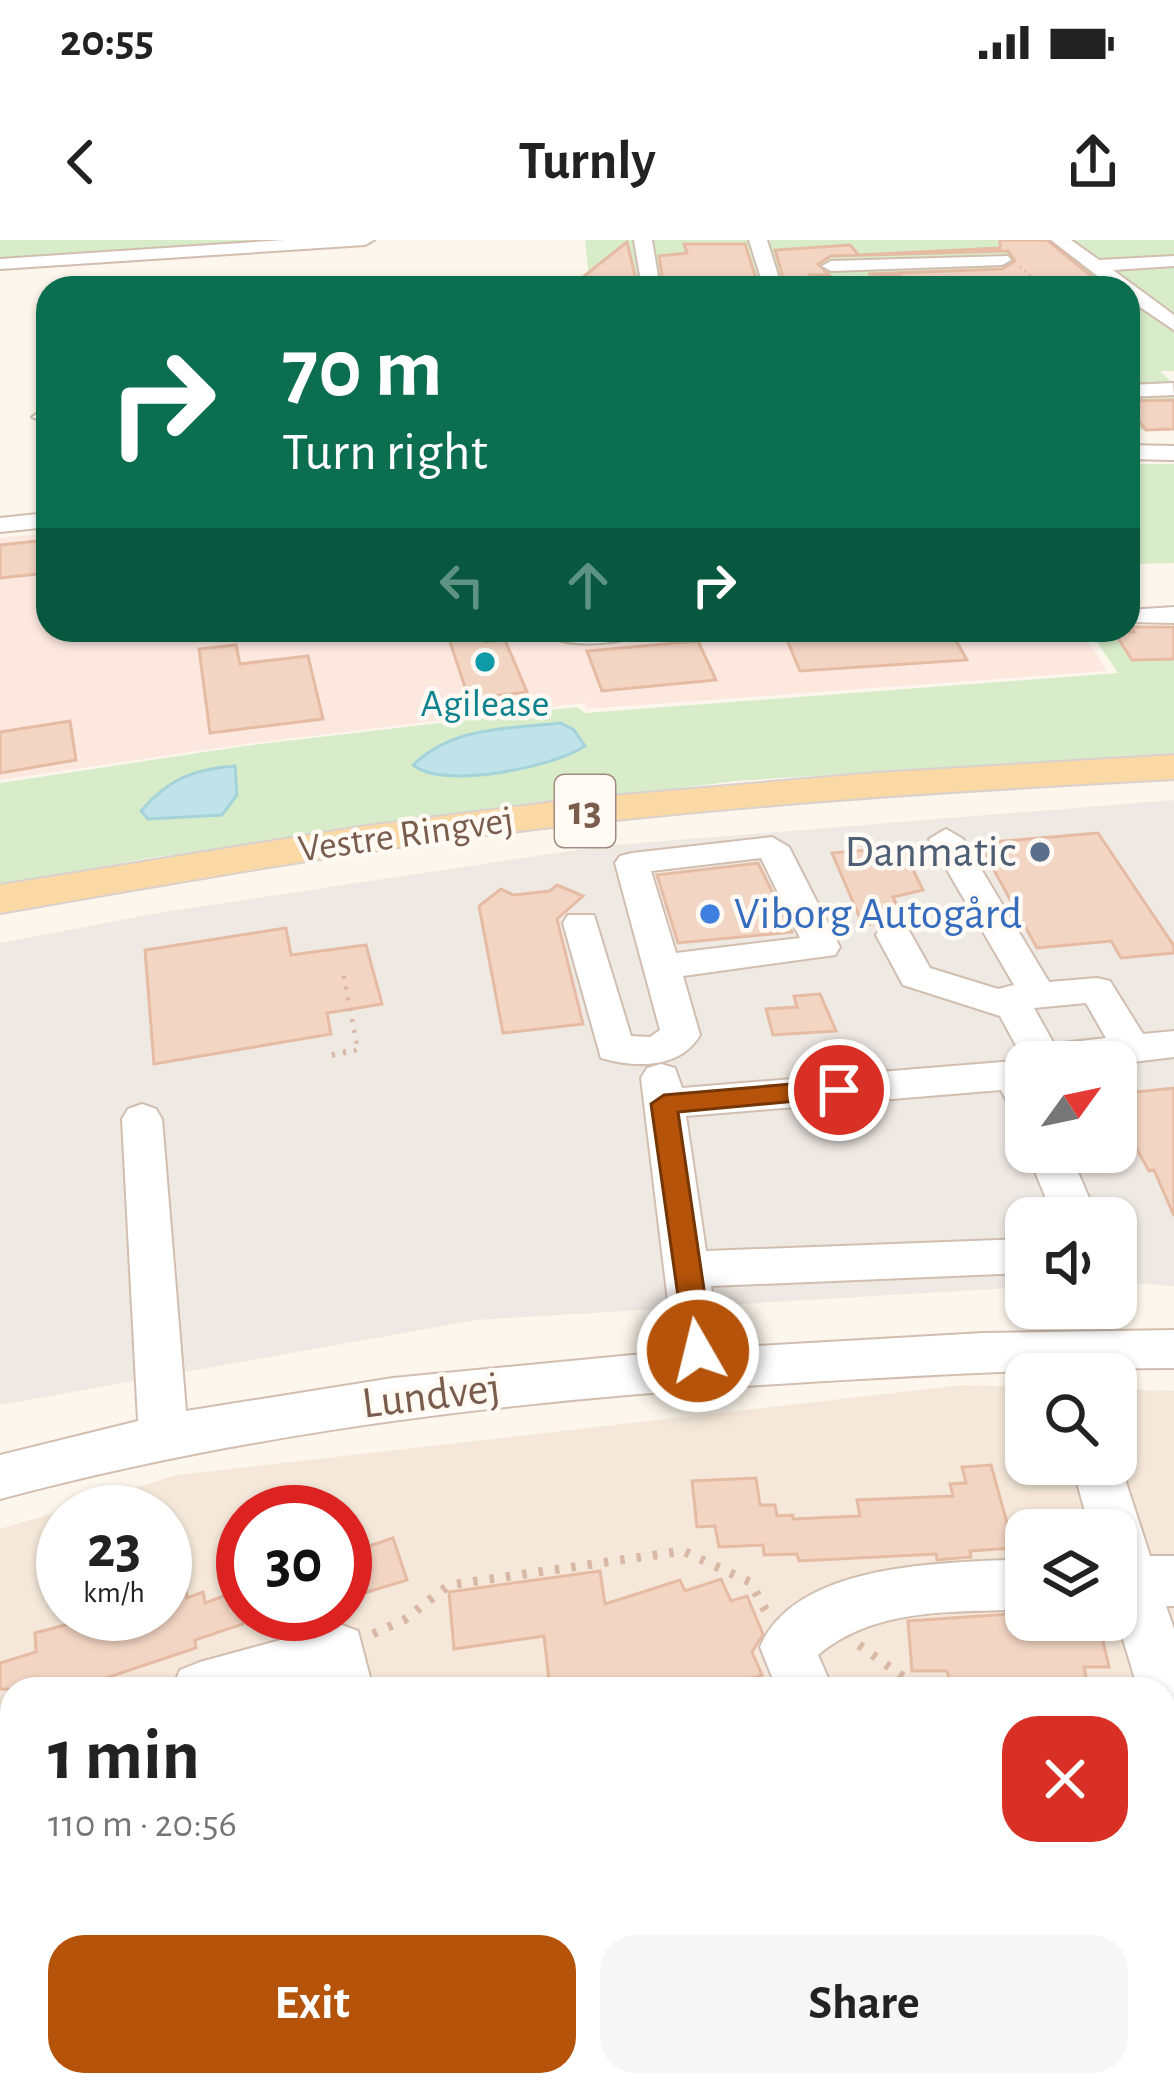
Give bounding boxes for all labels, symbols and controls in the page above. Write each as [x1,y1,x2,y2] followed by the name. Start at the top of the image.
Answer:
[60,19,154,64] text: 20:55
[48,129,114,195] icon: back
[1060,129,1126,195] icon: share
[518,135,656,189] text: Turnly
[84,324,240,480] icon: right
[282,328,443,412] text: 70 m
[282,426,488,480] text: Turn right
[429,552,495,618] icon: left
[555,552,621,618] icon: ahead
[681,552,747,618] icon: right
[472,649,498,675] marker: Agilease
[420,685,550,724] place label: Agilease
[555,775,615,847] road number: 13
[296,801,516,869] street label: Vestre Ringvej
[844,830,1016,875] place label: Danmatic
[1027,839,1053,865] marker: Danmatic
[734,892,1022,937] place label: Viborg Autogård
[697,901,723,927] marker: Viborg Autogård
[788,1039,890,1141] pin
[1005,1041,1137,1173] north arrow
[1005,1041,1137,1641] map controls
[806,1057,872,1123] icon: arrive
[1005,1197,1137,1329] button: sound
[635,1288,761,1414] position arrow
[1005,1353,1137,1485] button: search
[359,1365,503,1427] street label: Lundvej
[216,1485,372,1641] speed limit sign: 30
[1005,1509,1137,1641] button: layers
[87,1518,141,1578] text: 23
[83,1578,145,1608] text: km/h
[1002,1716,1128,1842] button: close
[48,1720,200,1792] text: 1 min
[48,1805,237,1844] text: 110 m · 20:56
[48,1935,576,2073] button: Exit
[600,1935,1128,2073] button: Share

